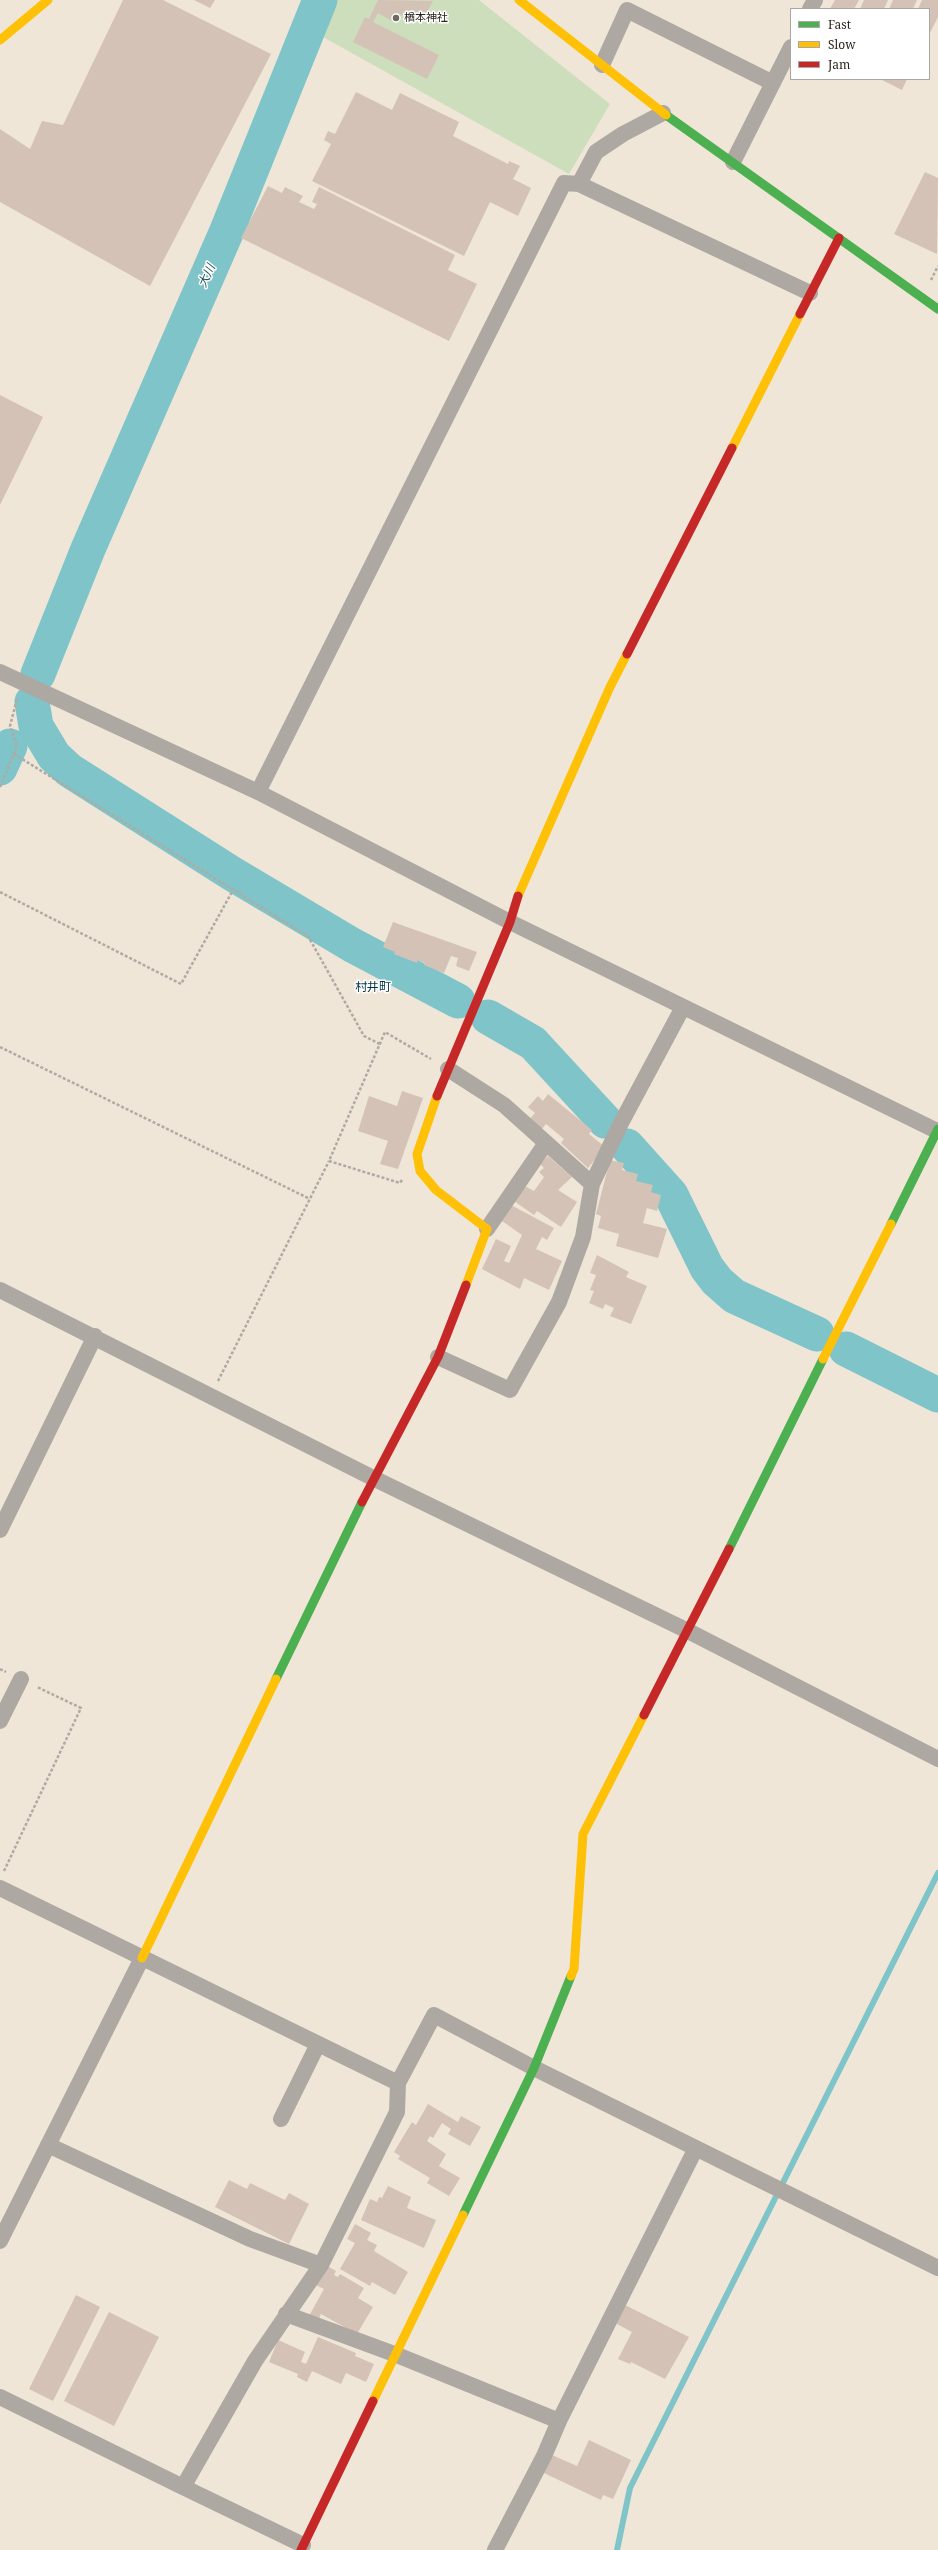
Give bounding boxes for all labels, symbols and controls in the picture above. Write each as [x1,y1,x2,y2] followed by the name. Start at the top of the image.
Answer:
[790,8,930,80] legend
[404,11,448,25] place label: 楢本神社
[391,13,401,23] marker: 楢本神社
[828,16,851,33] text: Fast
[828,36,856,53] text: Slow
[828,56,850,73] text: Jam
[196,262,218,290] water label: 大川
[355,981,391,995] district label: 村井町

